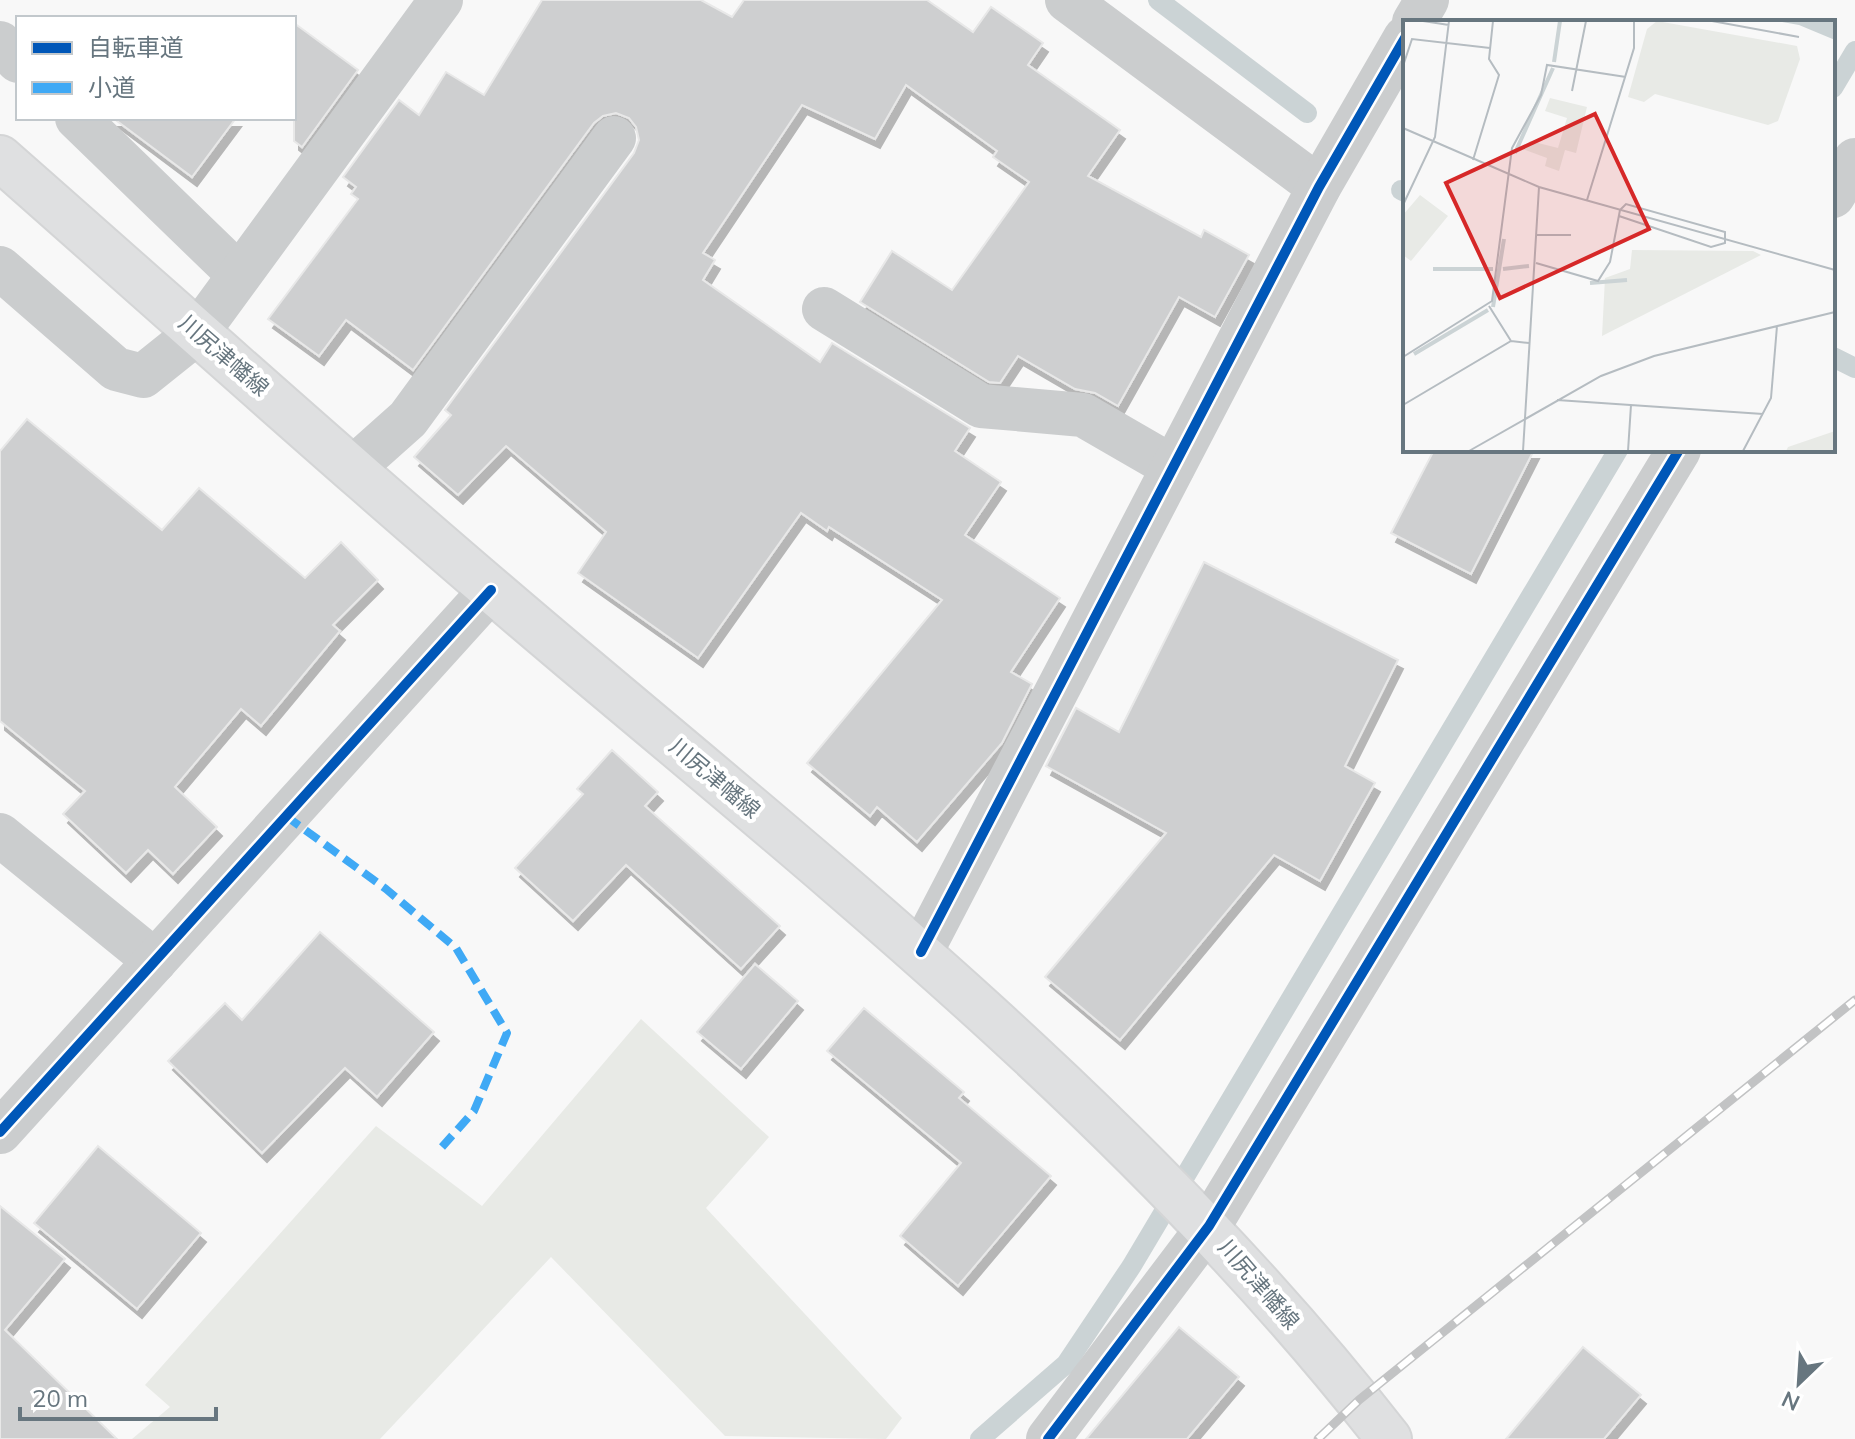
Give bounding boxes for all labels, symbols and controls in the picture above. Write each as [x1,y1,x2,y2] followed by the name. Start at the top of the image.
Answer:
[16,16,296,120] legend
[1403,20,1835,452] inset map
[88,32,184,62] text: 自転車道
[88,72,136,102] text: 小道
[173,308,275,402] street label: 川尻津幡線
[664,732,766,824] street label: 川尻津幡線
[1212,1233,1306,1335] street label: 川尻津幡線
[1759,1343,1839,1423] north arrow
[20,1371,216,1421] scale bar
[32,1383,88,1413] text: 20 m
[1777,1385,1804,1417] text: N

